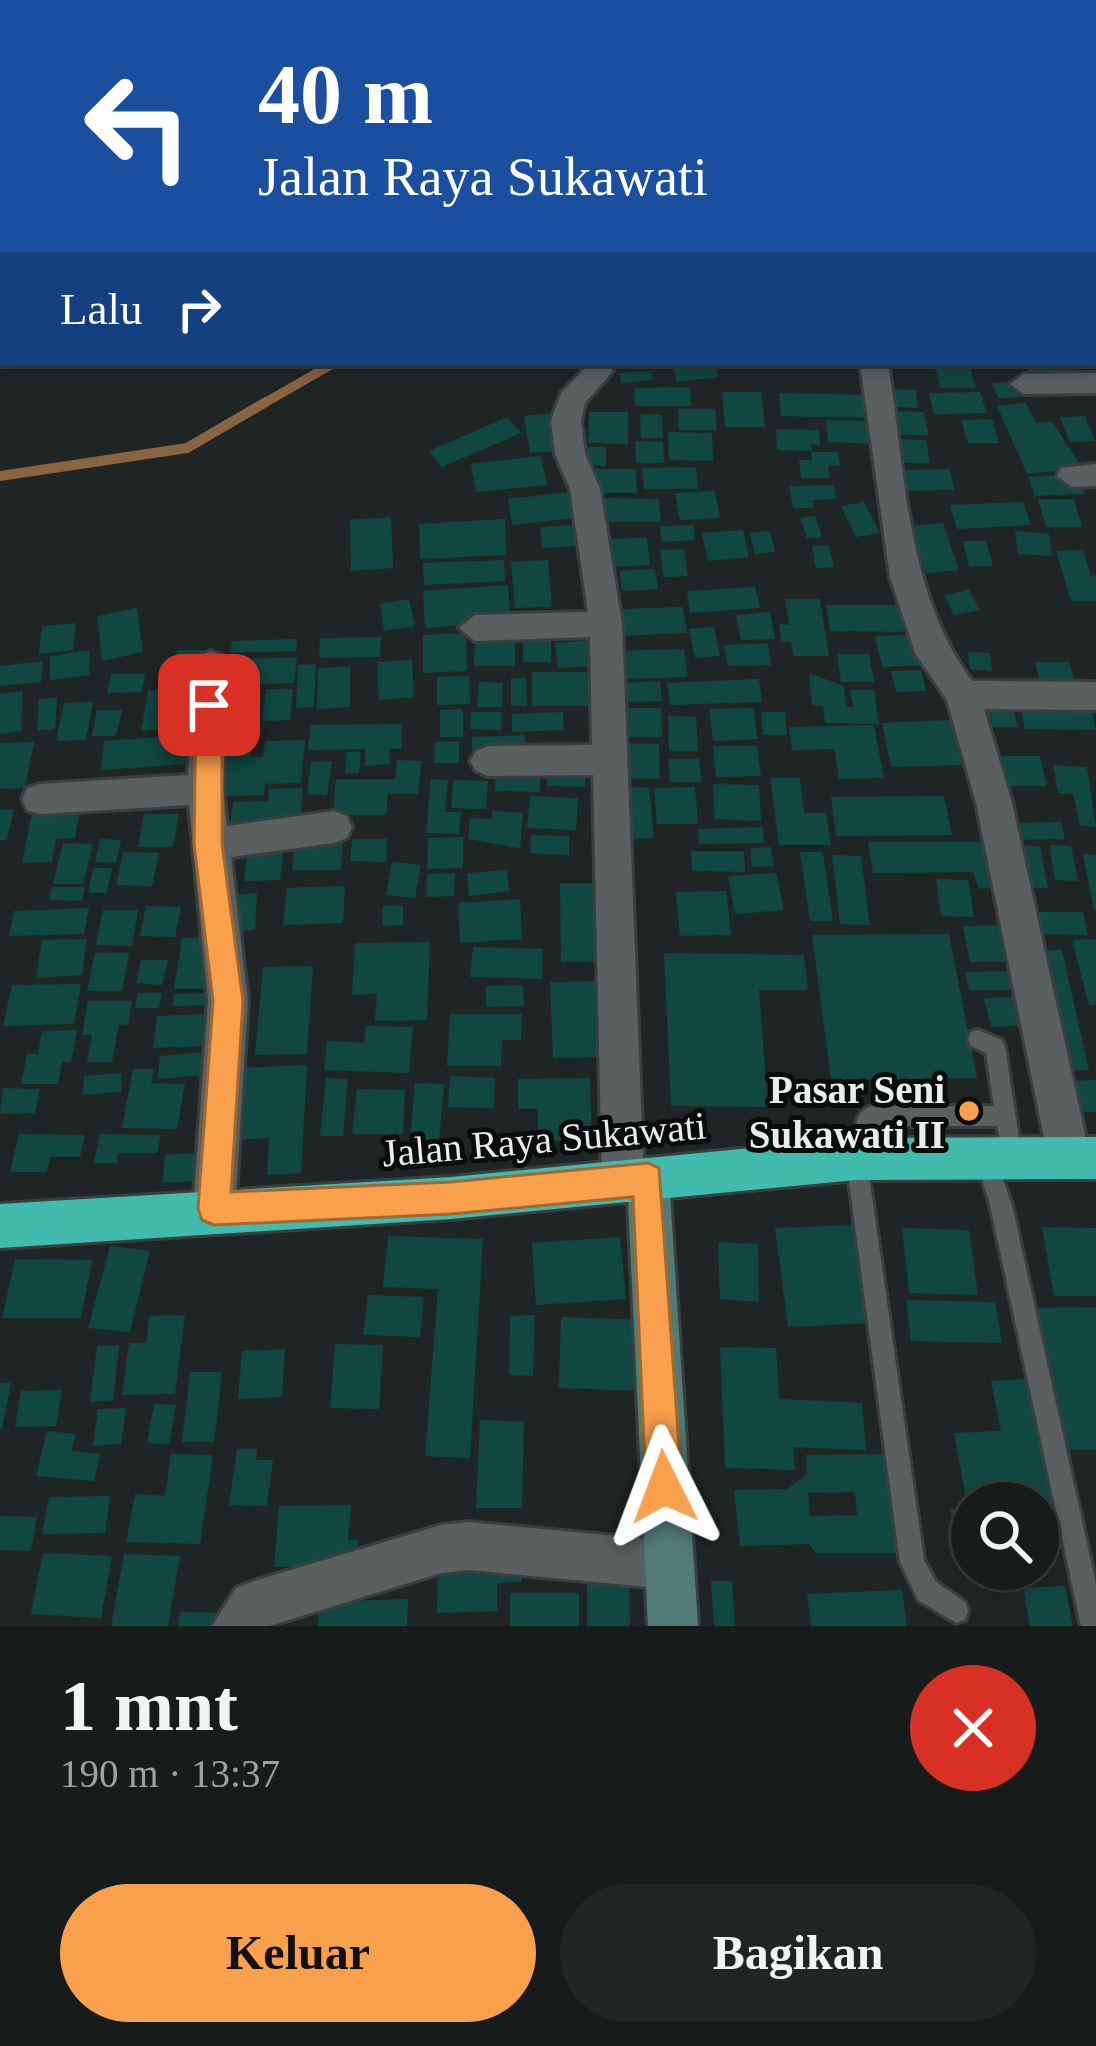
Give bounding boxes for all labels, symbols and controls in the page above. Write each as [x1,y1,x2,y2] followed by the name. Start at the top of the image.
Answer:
[60,48,216,204] icon: left
[258,48,433,141] text: 40 m
[258,147,708,207] text: Jalan Raya Sukawati
[166,276,232,342] icon: right
[60,284,142,334] text: Lalu
[158,654,260,756] pin
[176,672,242,738] icon: arrive
[749,1068,945,1156] place label: Pasar Seni Sukawati II
[956,1098,982,1124] marker: Pasar Seni Sukawati II
[380,1103,708,1176] street label: Jalan Raya Sukawati
[601,1424,727,1550] position arrow
[951,1482,1059,1590] map controls
[951,1482,1059,1590] button: search
[910,1665,1036,1791] button: close
[60,1666,238,1746] text: 1 mnt
[60,1752,280,1795] text: 190 m · 13:37
[60,1884,536,2022] button: Keluar
[560,1884,1036,2022] button: Bagikan

